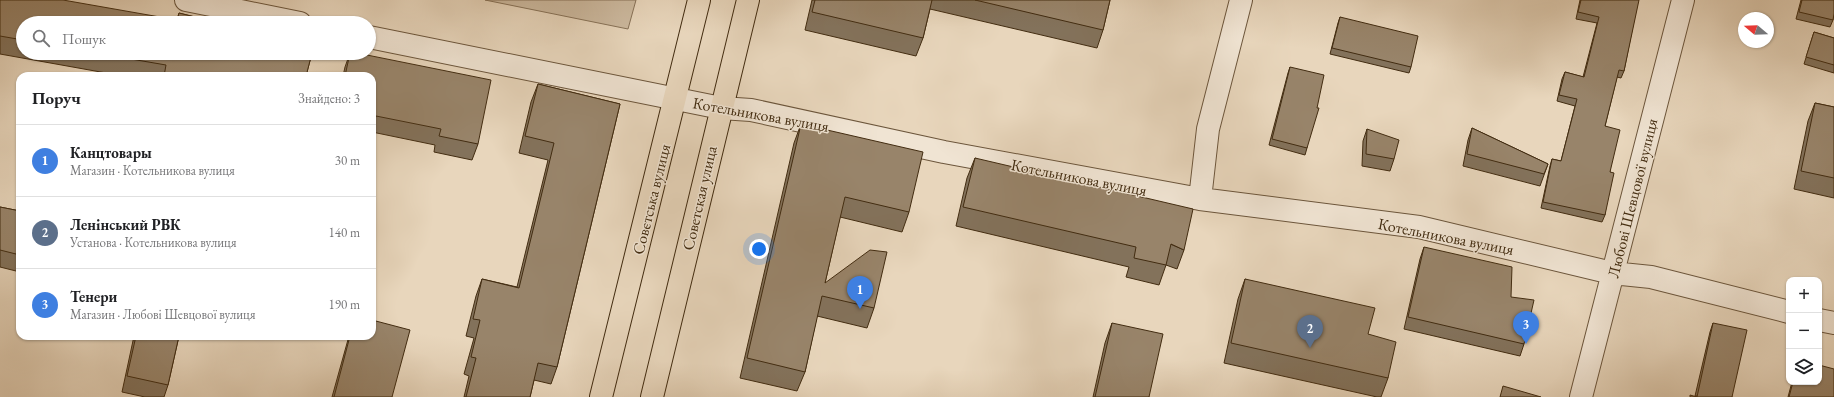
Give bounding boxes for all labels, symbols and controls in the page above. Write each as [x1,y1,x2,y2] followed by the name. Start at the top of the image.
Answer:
[1738,12,1774,48] north arrow
[16,16,376,60] search box
[30,27,52,49] icon: search
[62,29,106,48] text: Пошук
[32,87,81,109] text: Поруч
[298,90,360,107] text: Знайдено: 3
[691,92,831,137] street label: Котельникова вулиця
[1603,116,1662,280] street label: Любові Шевцової вулиця
[628,142,675,257] street label: Совєтська вулиця
[70,143,152,162] text: Канцтовары
[677,143,722,252] street label: Советская улица
[42,152,48,169] text: 1
[335,152,360,169] text: 30 m
[1009,154,1149,201] street label: Котельникова вулиця
[70,162,235,179] text: Магазин · Котельникова вулиця
[1376,213,1516,260] street label: Котельникова вулиця
[70,215,181,234] text: Ленінський РВК
[42,224,48,241] text: 2
[329,224,360,241] text: 140 m
[70,234,237,251] text: Установа · Котельникова вулиця
[749,239,769,259] your location
[847,276,873,309] pin: 1
[1786,277,1822,385] map controls
[1786,277,1822,313] button: +
[70,287,117,306] text: Тенери
[42,296,48,313] text: 3
[329,296,360,313] text: 190 m
[70,306,256,323] text: Магазин · Любові Шевцової вулиця
[1513,311,1539,344] pin: 3
[1786,313,1822,349] button: −
[1297,315,1323,348] pin: 2
[1786,349,1822,385] button: layers

